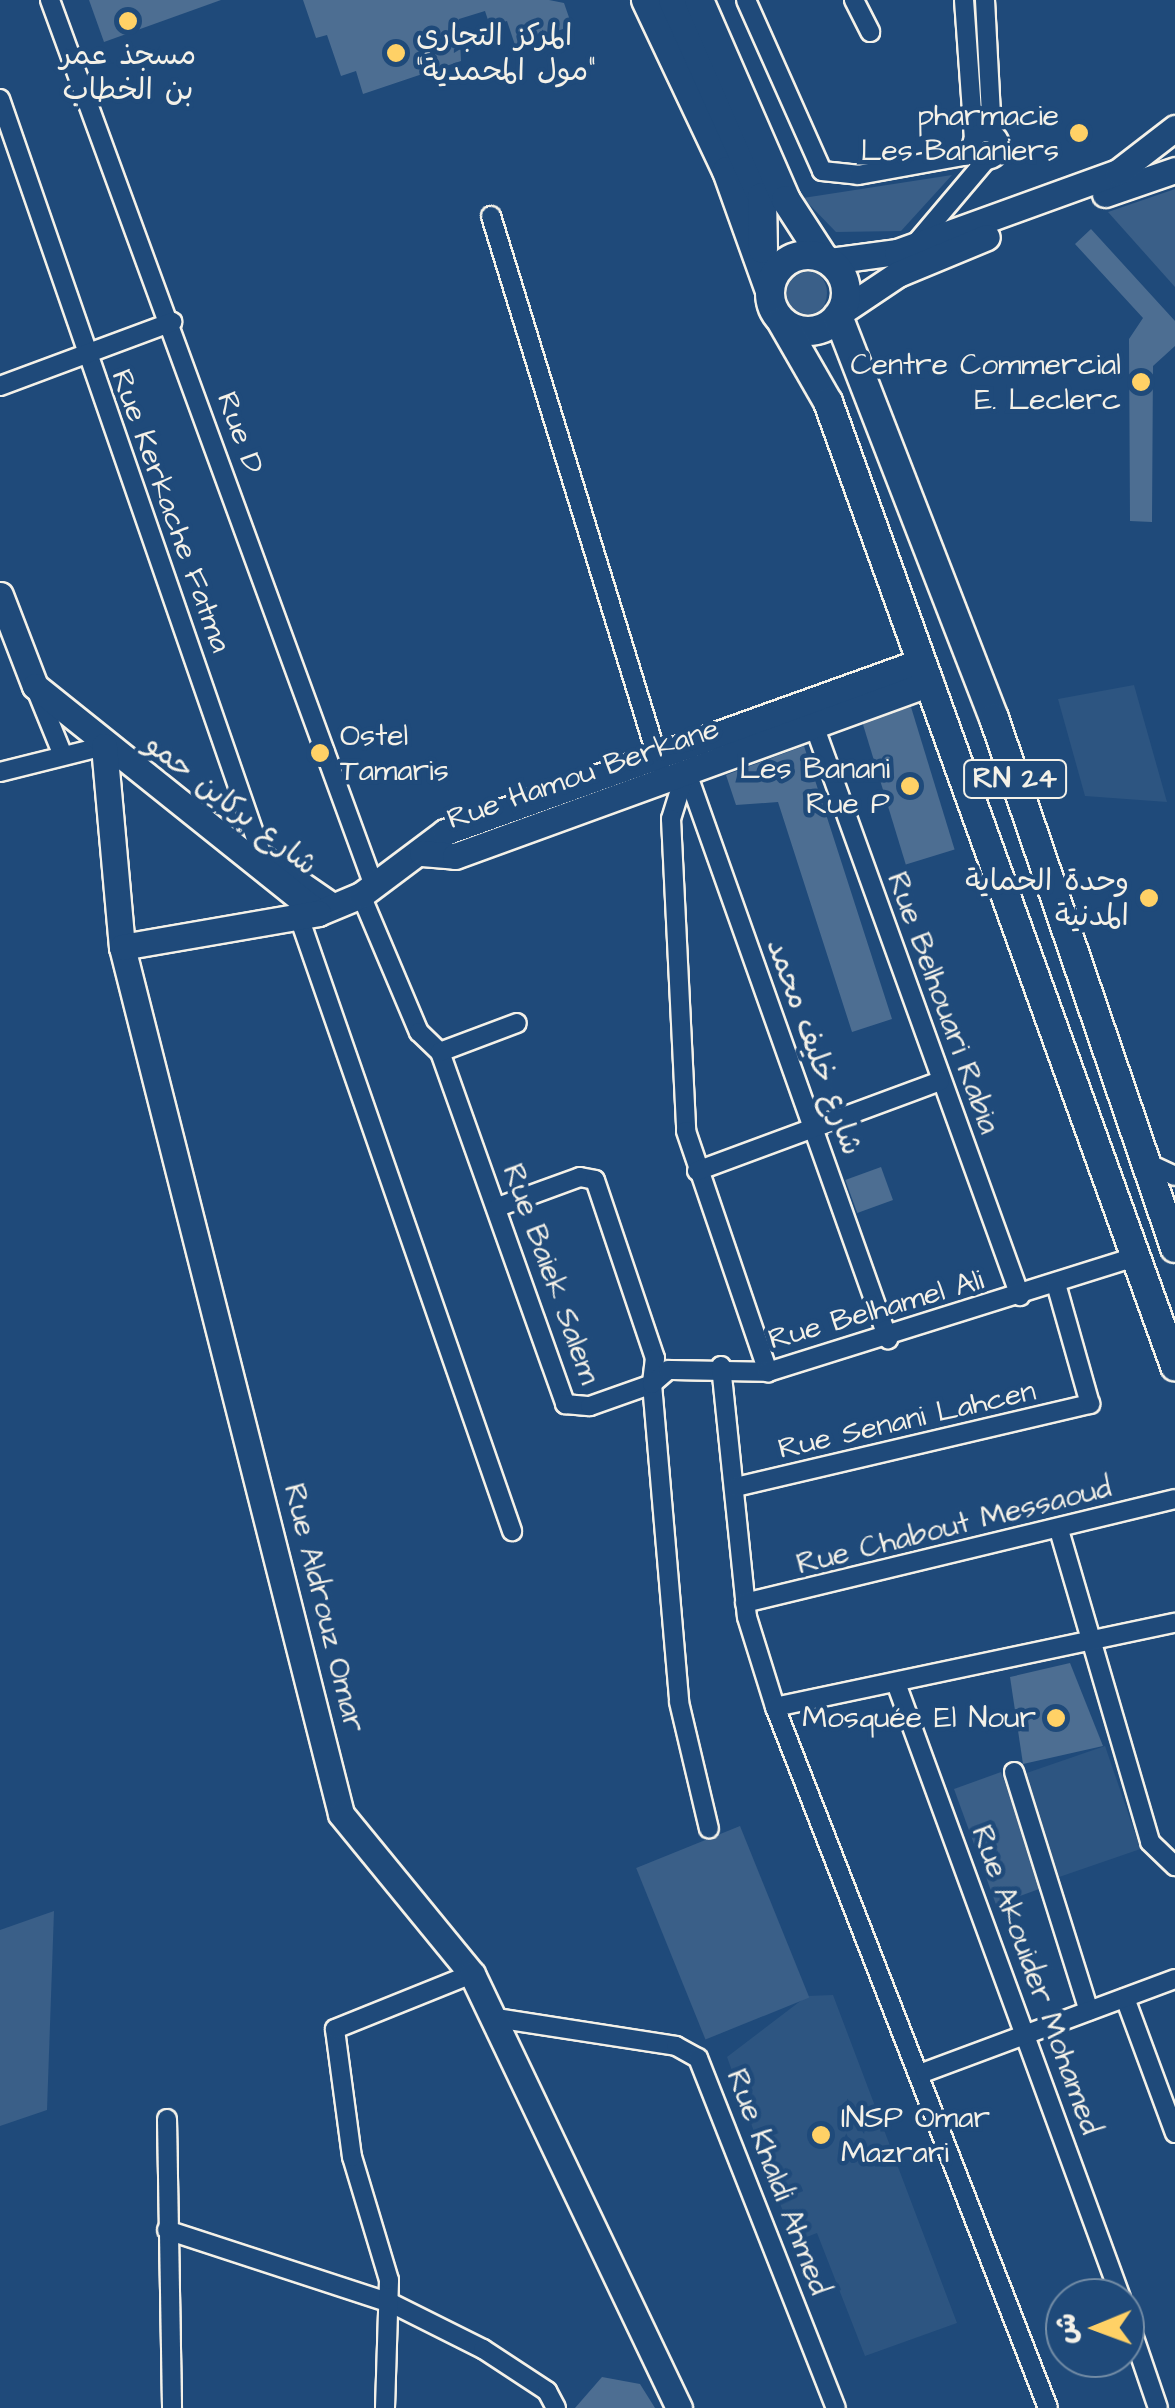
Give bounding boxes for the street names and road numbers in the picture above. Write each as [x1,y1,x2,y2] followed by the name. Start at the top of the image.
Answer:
[103,365,239,657] street label: Rue Kerkache Fatma
[209,387,271,479] street label: Rue D
[443,711,723,837] street label: Rue Hamou Berkane
[138,727,324,883] street label: شارع بركاين حمو
[962,756,1068,802] road number: RN 24
[879,867,1007,1139] street label: Rue Belhouari Rabia
[758,934,870,1160] street label: شارع خليف محمد
[494,1159,608,1389] street label: Rue Baiek Salem
[764,1262,988,1358] street label: Rue Belhamel Ali
[775,1373,1039,1467] street label: Rue Senani Lahcen
[793,1469,1115,1583] street label: Rue Chabout Messaoud
[276,1480,372,1736] street label: Rue Aldrouz Omar
[963,1821,1109,2139] street label: Rue Akouider Mohamed
[718,2064,838,2300] street label: Rue Khaldi Ahmed

